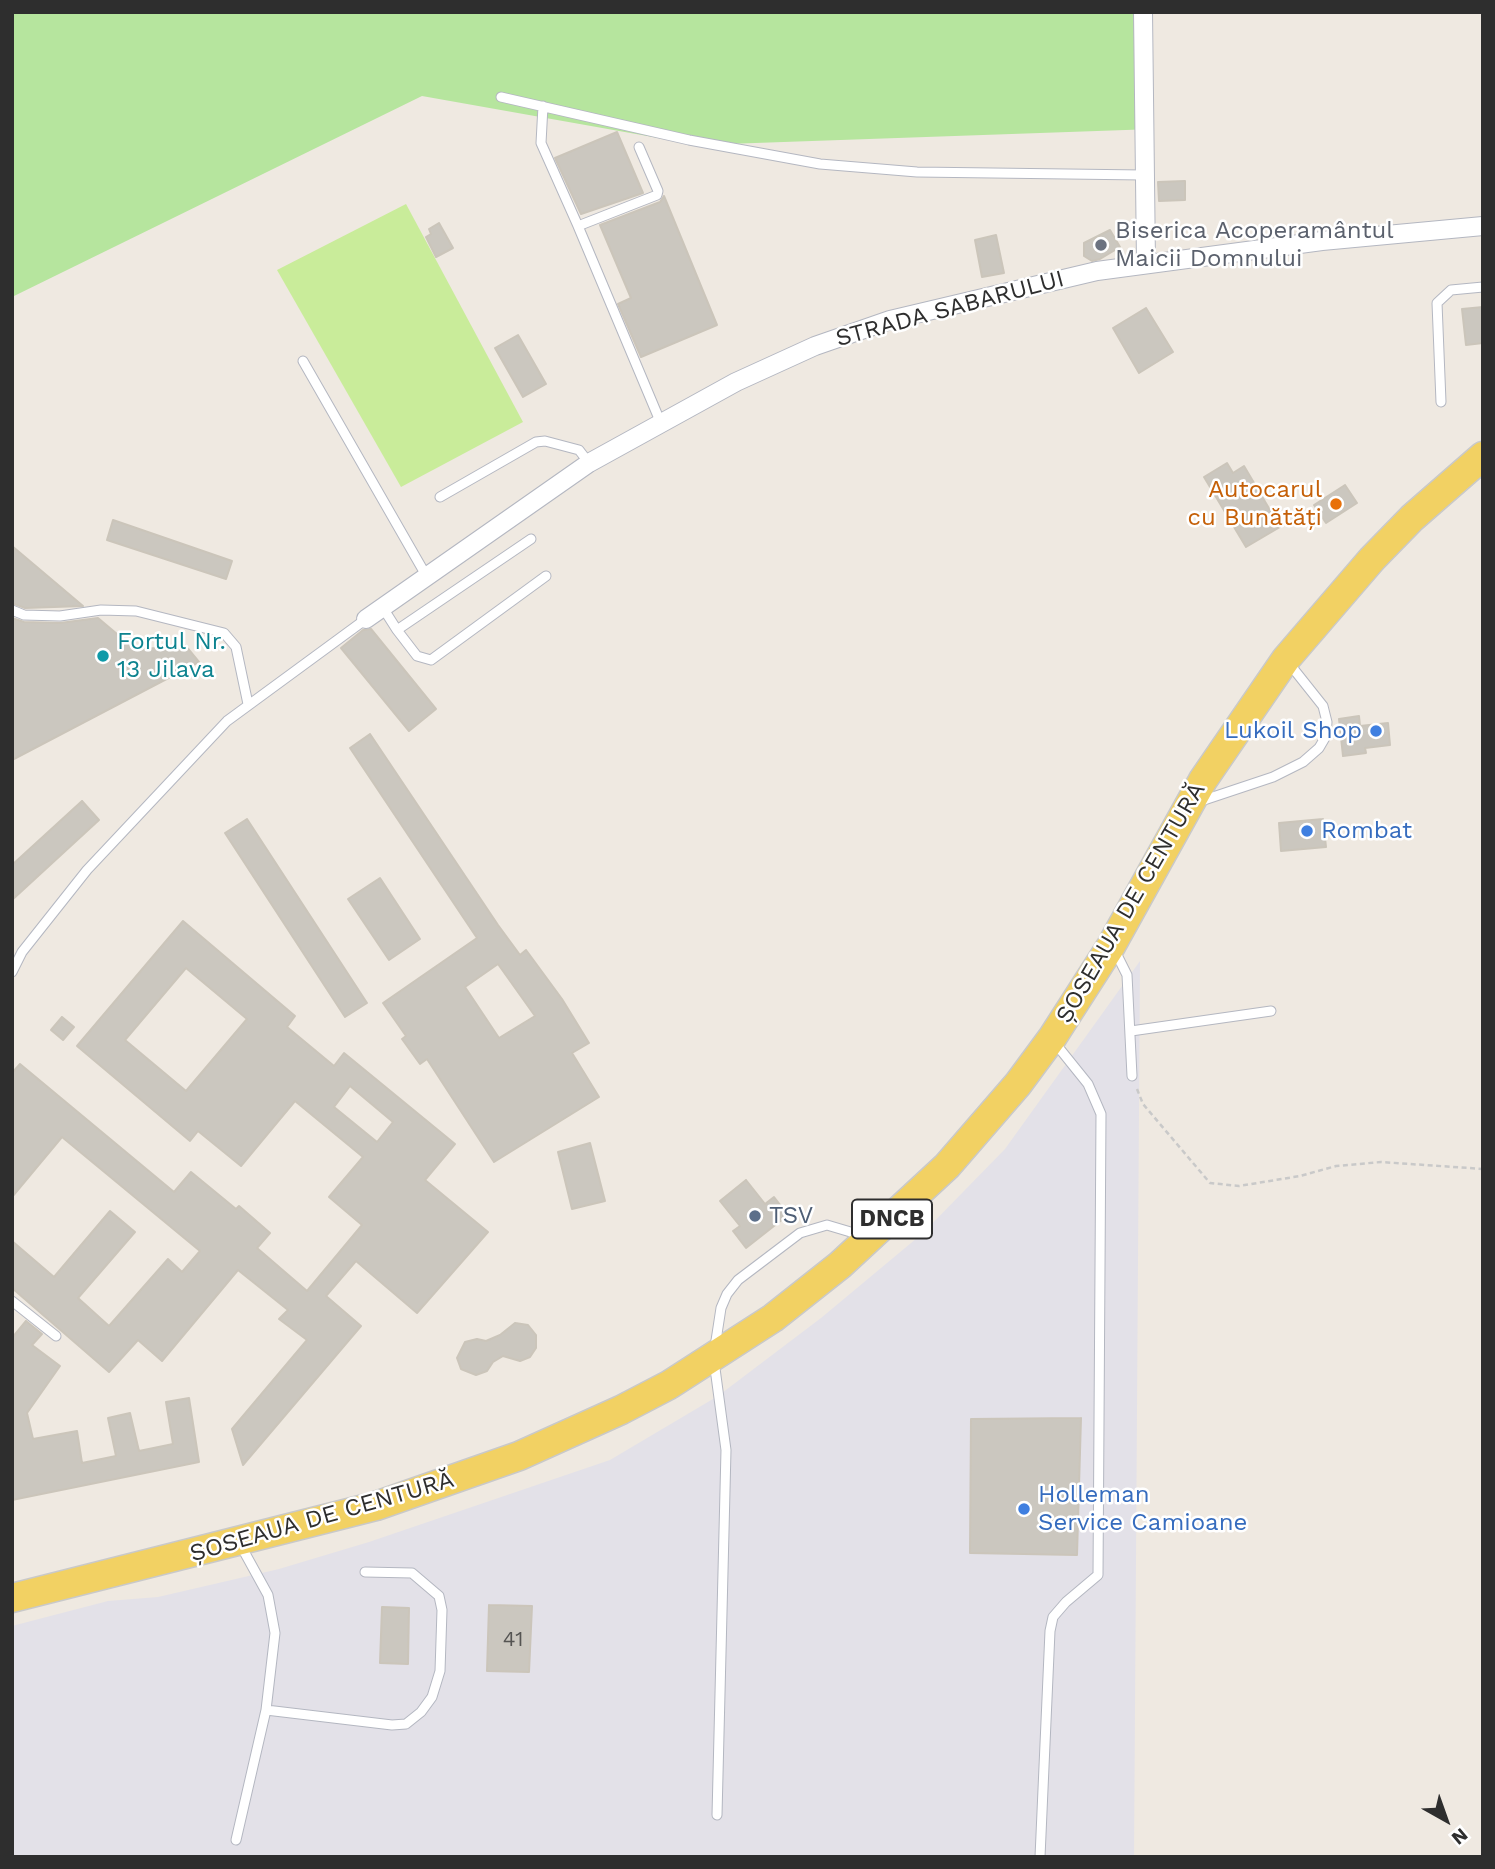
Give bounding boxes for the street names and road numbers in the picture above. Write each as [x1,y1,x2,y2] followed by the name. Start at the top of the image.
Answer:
[833,265,1067,353] street label: STRADA SABARULUI
[1050,777,1212,1029] street label: ȘOSEAUA DE CENTURĂ
[852,1200,932,1238] road number: DNCB
[187,1465,457,1569] street label: ȘOSEAUA DE CENTURĂ

